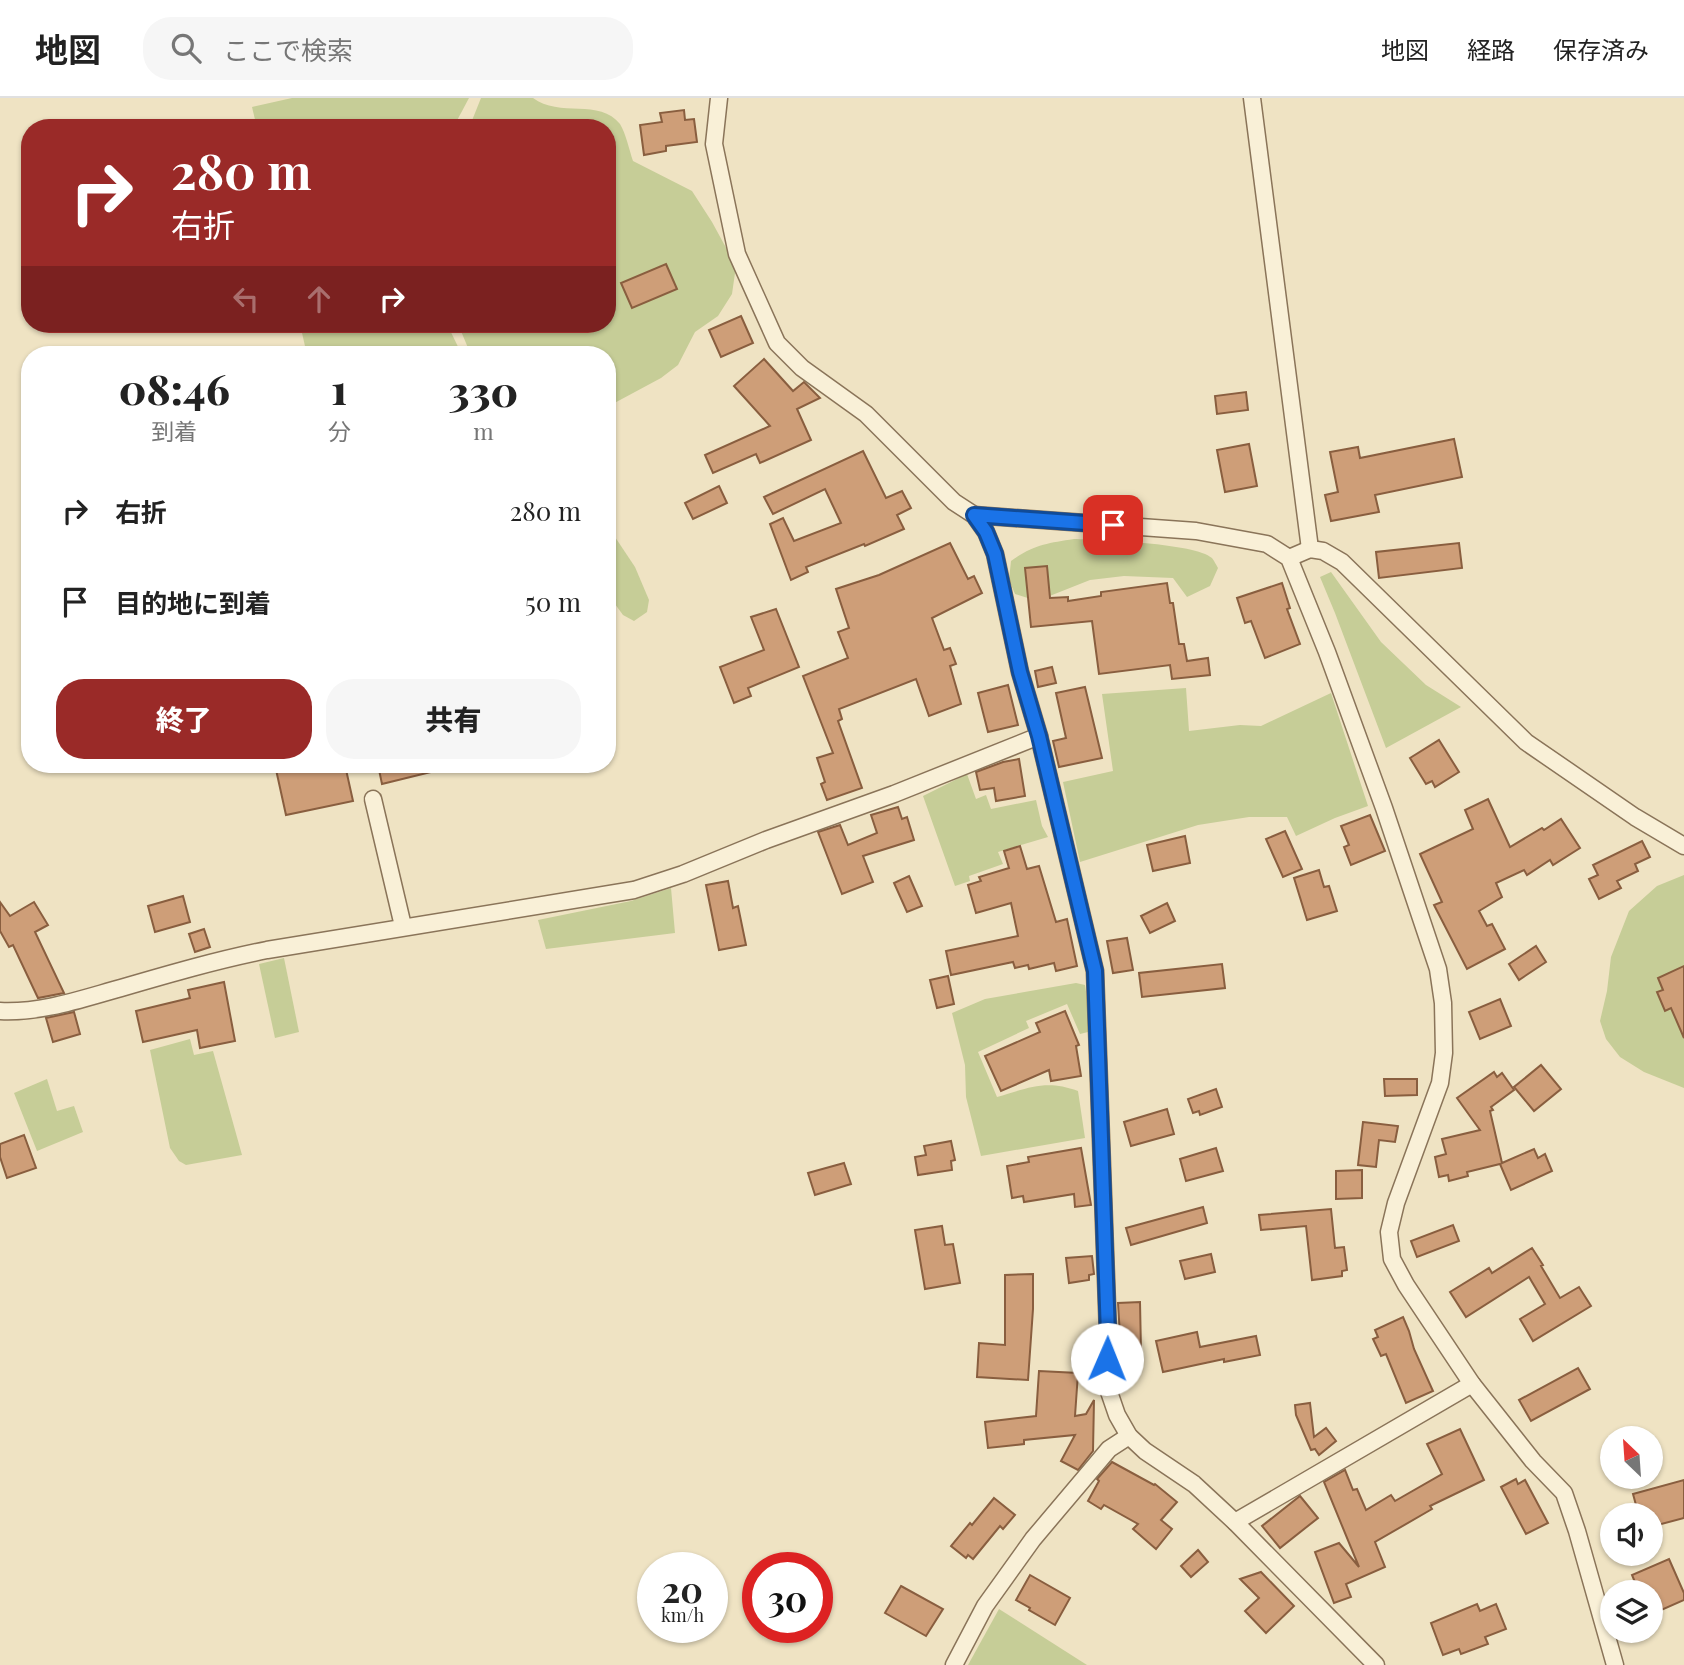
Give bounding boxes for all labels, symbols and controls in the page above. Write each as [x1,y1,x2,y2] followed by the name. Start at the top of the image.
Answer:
[143,17,633,80] search box
[35,26,101,70] text: 地図
[167,29,205,67] icon: search
[223,32,353,67] text: ここで検索
[1381,33,1429,65] text: 地図
[1467,33,1515,65] text: 経路
[1553,33,1649,65] text: 保存済み
[171,137,311,202] text: 280 m
[56,147,147,238] icon: right
[171,202,235,245] text: 右折
[227,280,265,318] icon: left
[300,280,338,318] icon: ahead
[373,280,411,318] icon: right
[119,360,230,416] text: 08:46
[331,360,347,416] text: 1
[448,362,518,418] text: 330
[151,415,197,446] text: 到着
[328,415,351,446] text: 分
[473,415,494,446] text: m
[56,492,94,530] icon: right
[510,493,581,528] text: 280 m
[115,494,167,529] text: 右折
[1083,495,1143,555] pin
[1094,506,1132,544] icon: arrive
[56,583,94,621] icon: arrive
[525,584,581,619] text: 50 m
[115,585,271,620] text: 目的地に到着
[56,679,312,759] button: 終了
[326,679,581,759] button: 共有
[1070,1322,1144,1396] position arrow
[1600,1426,1662,1489] north arrow
[1600,1426,1663,1643] map controls
[1600,1503,1663,1566] button: sound
[742,1552,833,1643] speed limit sign: 30
[662,1565,703,1612] text: 20
[1600,1580,1663,1643] button: layers
[661,1603,704,1627] text: km/h

